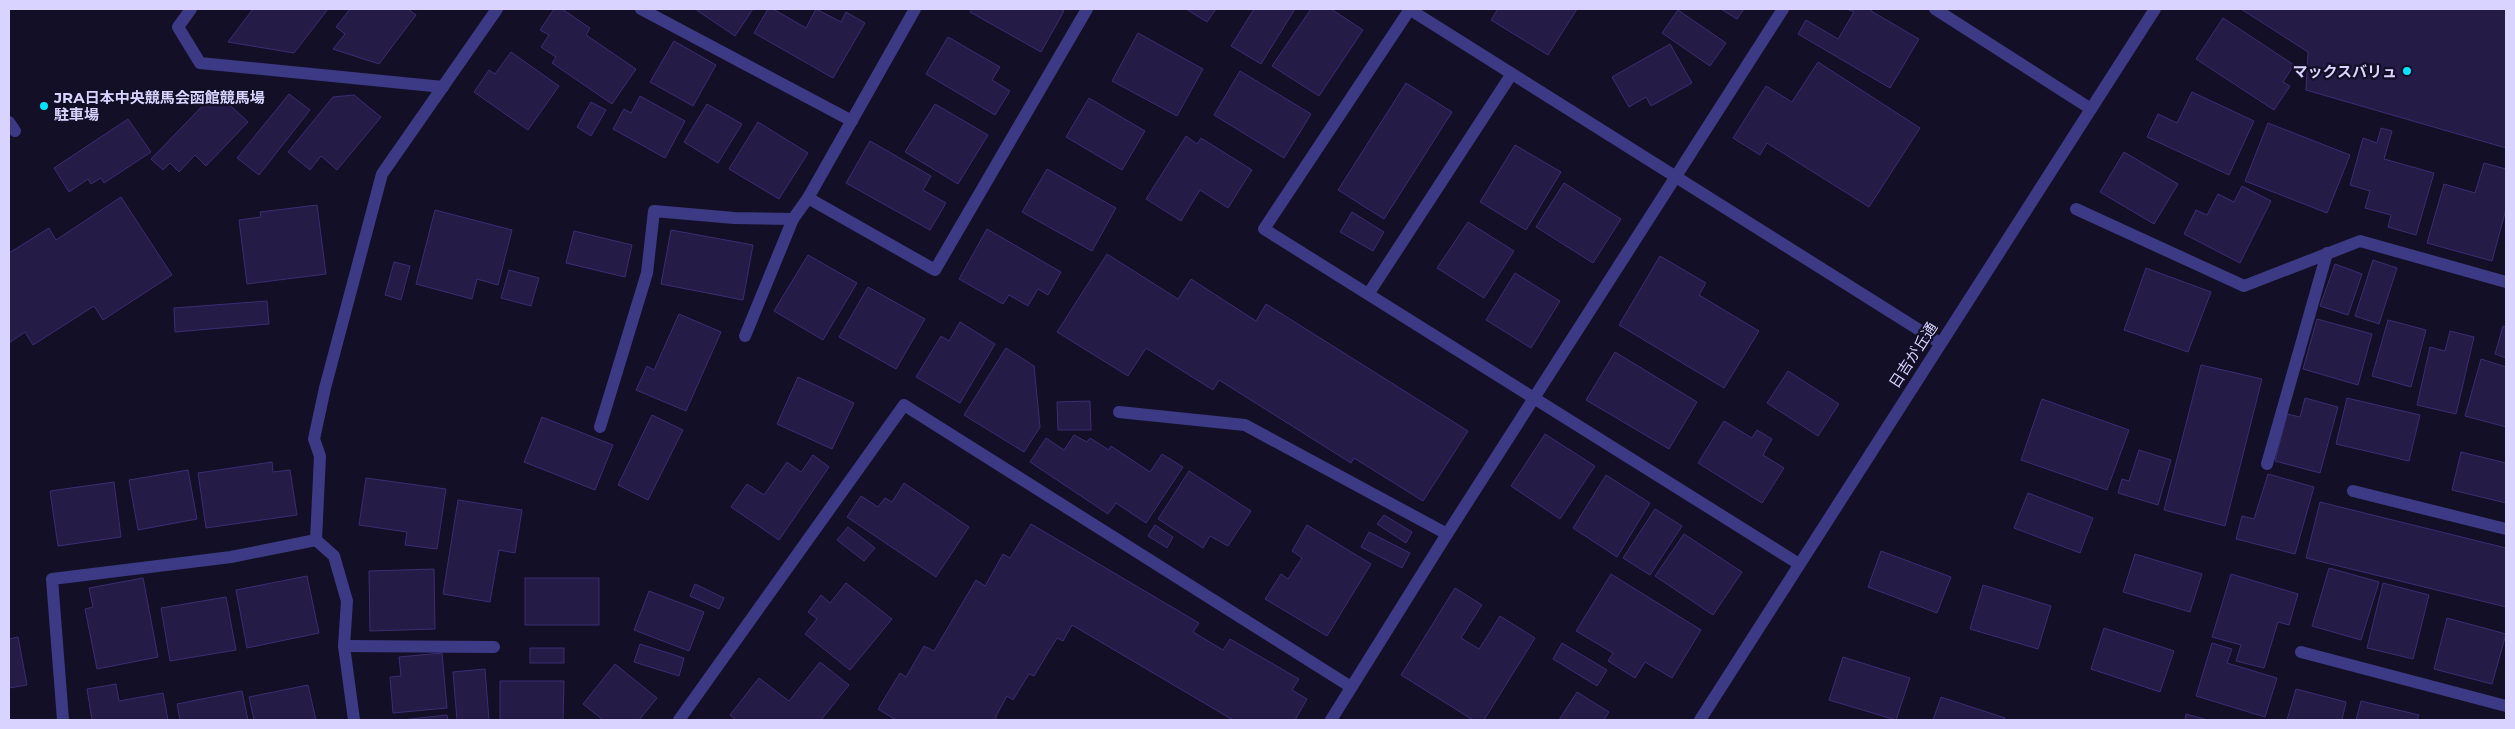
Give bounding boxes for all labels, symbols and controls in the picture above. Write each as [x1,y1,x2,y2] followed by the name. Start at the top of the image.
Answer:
[2292,62,2397,81] place label: マックスバリュ
[2401,65,2413,77] marker: マックスバリュ
[53,88,265,124] place label: JRA日本中央競馬会函館競馬場 駐車場
[38,100,50,112] marker: JRA日本中央競馬会函館競馬場 駐車場
[1885,318,1941,392] street label: 日吉が丘通

